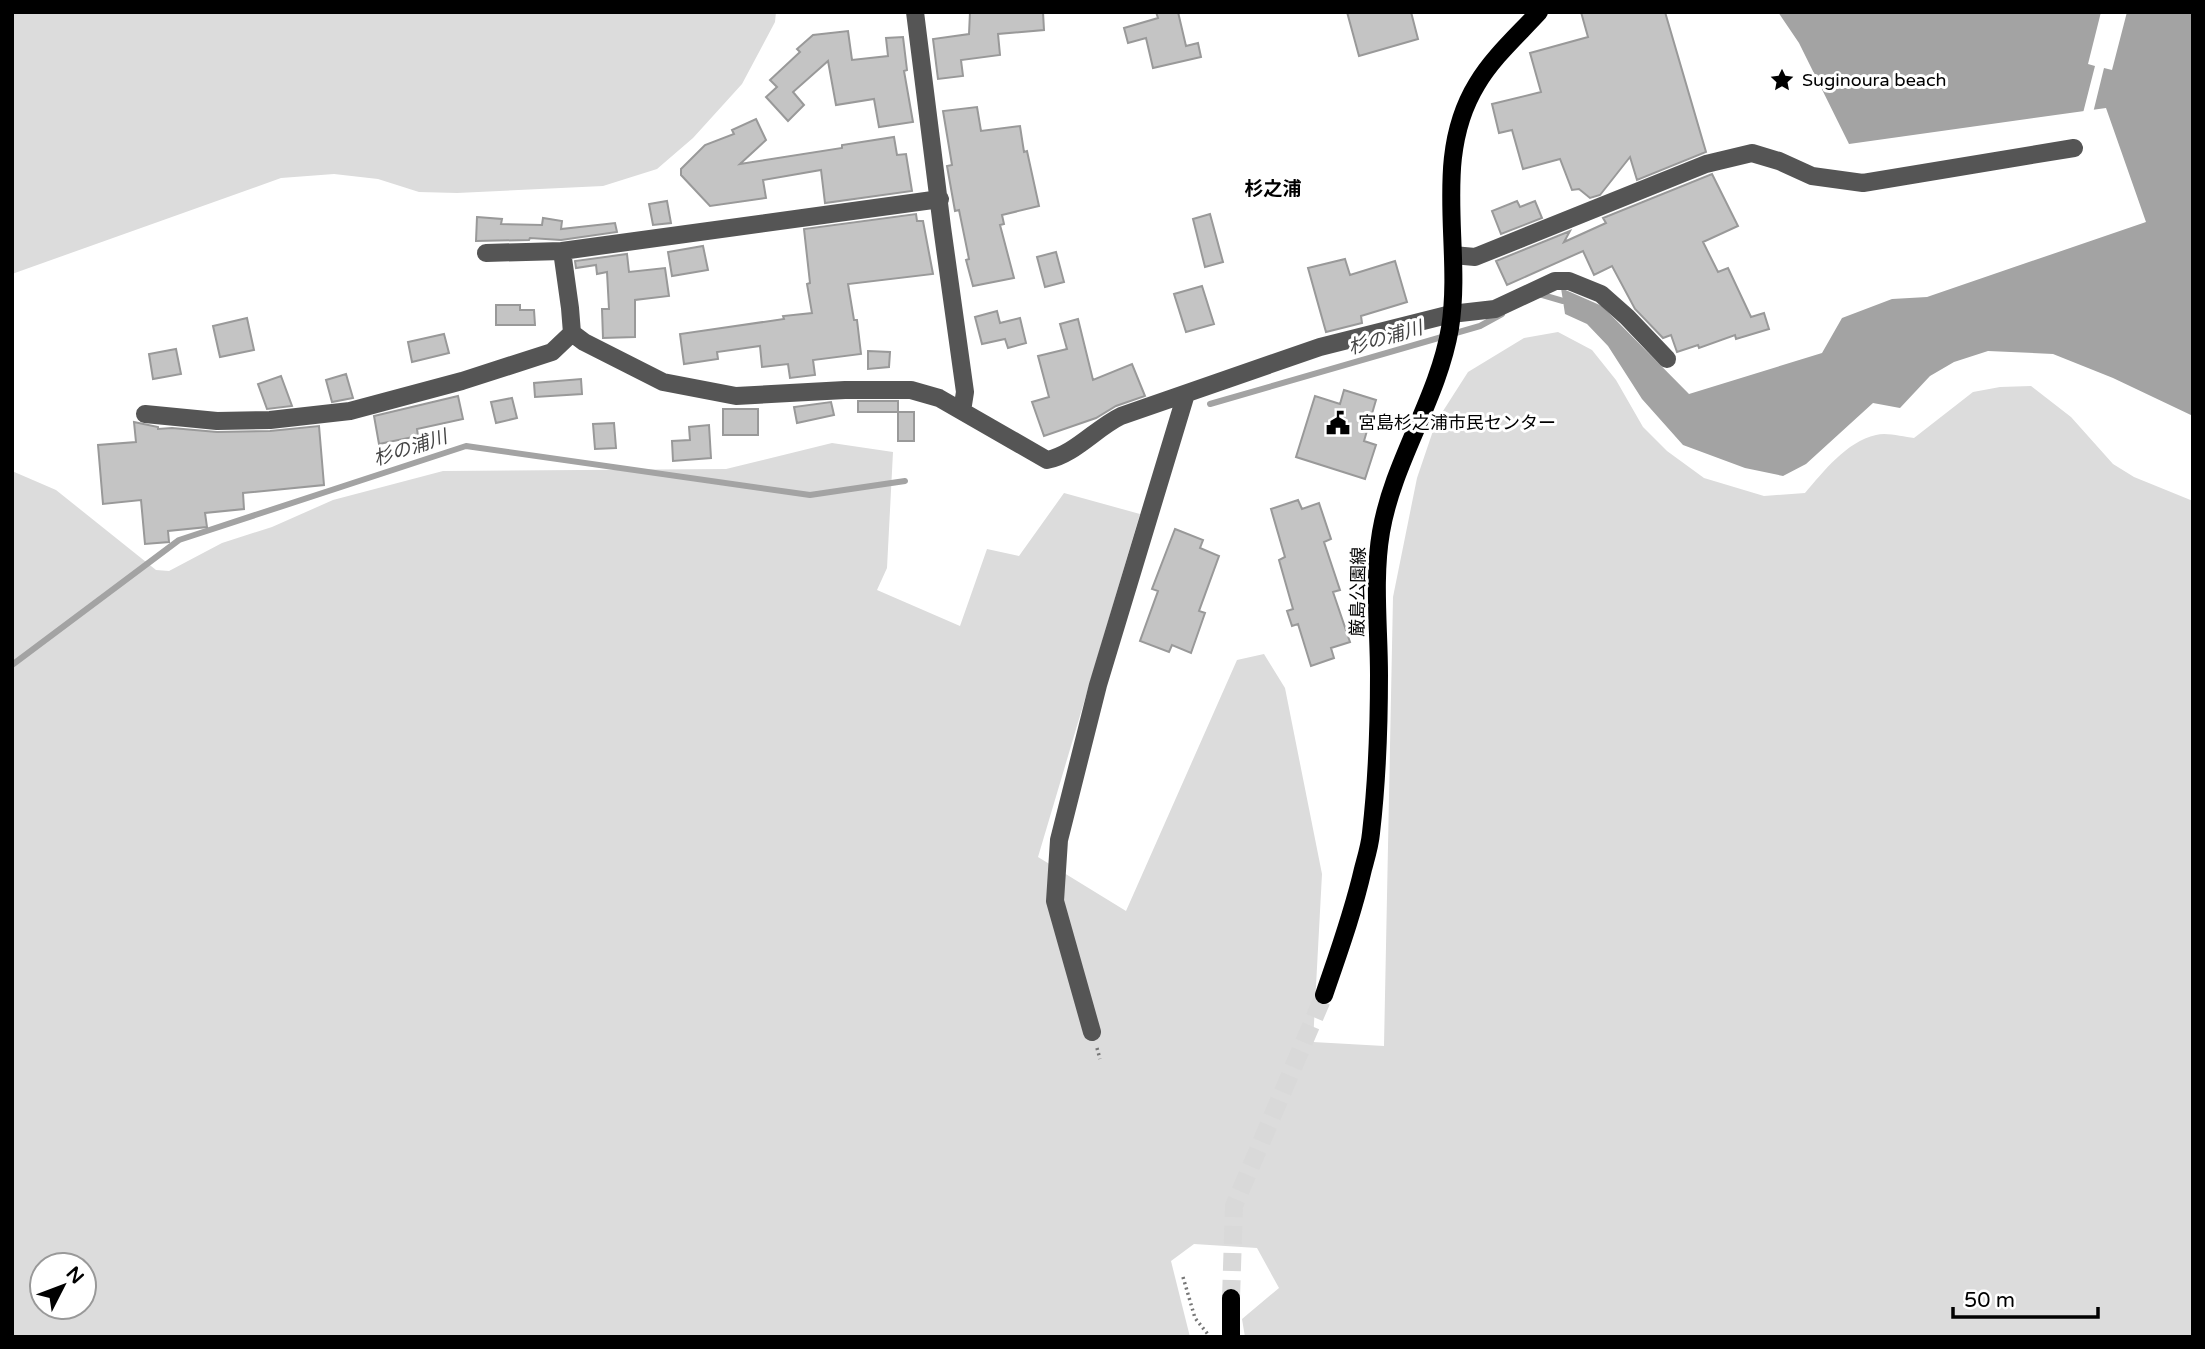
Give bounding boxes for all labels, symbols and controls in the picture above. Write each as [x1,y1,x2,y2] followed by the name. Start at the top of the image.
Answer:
[1768,66,1796,94] place icon: Suginoura beach
[1802,69,1947,91] place label: Suginoura beach
[1244,178,1302,200] district label: 杉之浦
[1346,316,1427,359] water label: 杉の浦川
[1324,409,1352,437] public building icon: 宮島杉之浦市民センター
[1358,412,1556,434] place label: 宮島杉之浦市民センター
[371,425,452,470] water label: 杉の浦川
[1346,547,1370,637] street label: 厳島公園線
[28,1251,98,1321] north arrow
[62,1262,88,1288] text: N
[1953,1276,2098,1320] scale bar
[1964,1288,2015,1313] text: 50 m

